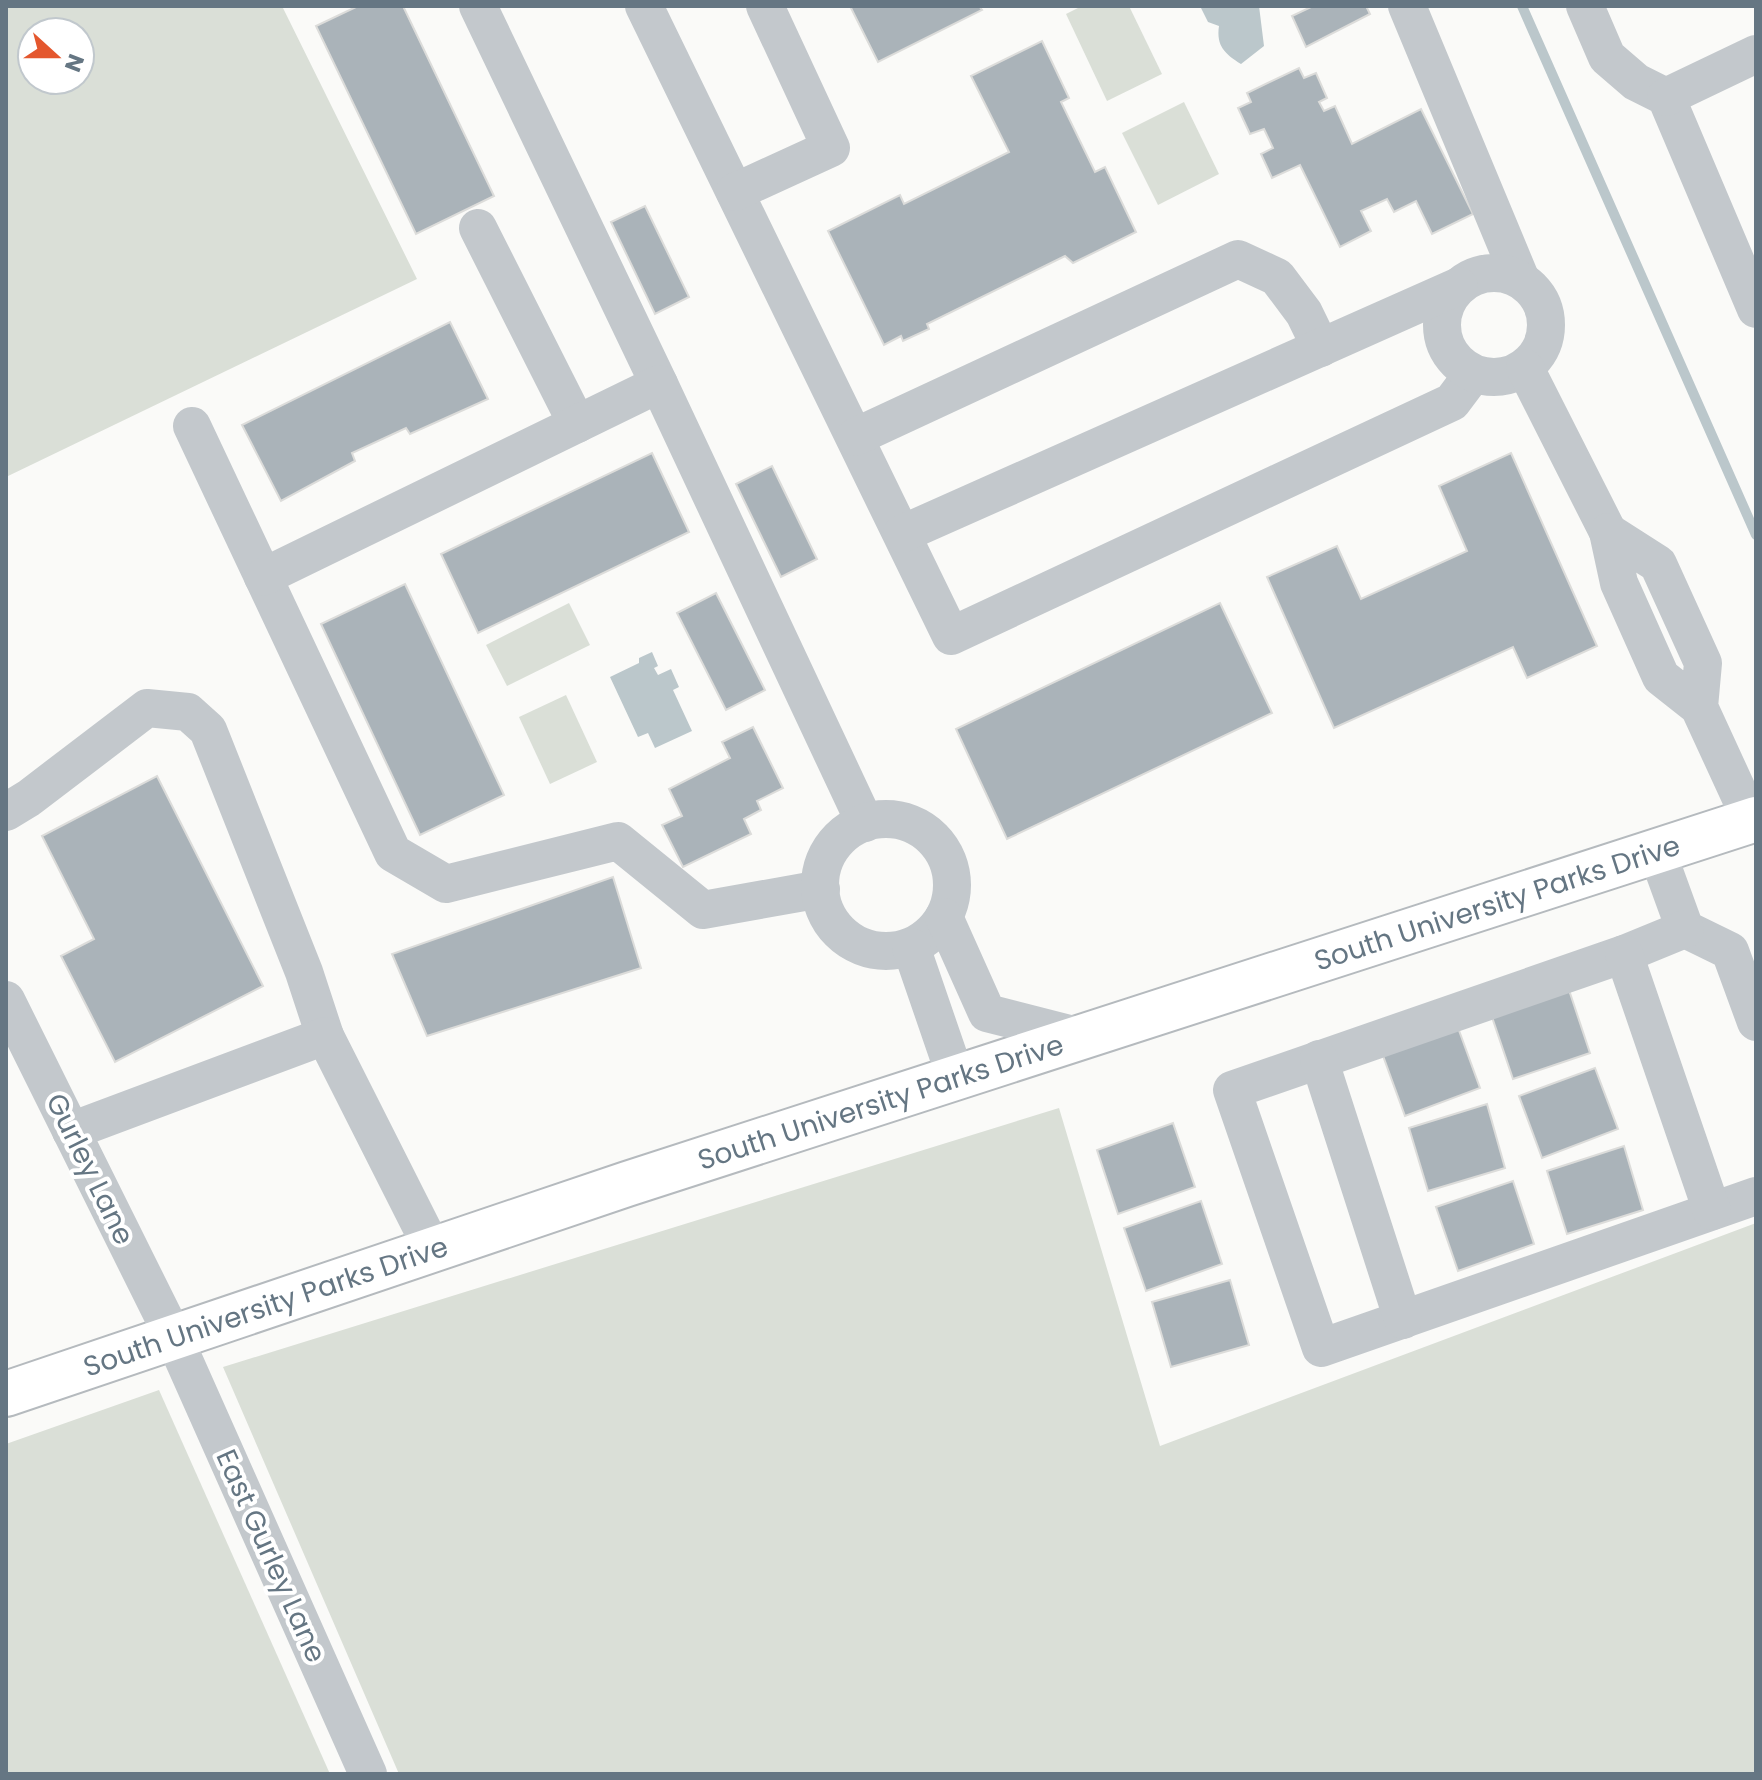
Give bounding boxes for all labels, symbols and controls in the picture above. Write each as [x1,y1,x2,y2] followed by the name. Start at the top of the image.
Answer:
[16,16,96,96] north arrow
[57,50,92,76] text: N
[1309,825,1685,980] street label: South University Parks Drive
[693,1025,1069,1179] street label: South University Parks Drive
[37,1087,143,1251] street label: Gurley Lane
[78,1226,453,1386] street label: South University Parks Drive
[207,1443,335,1669] street label: East Gurley Lane

